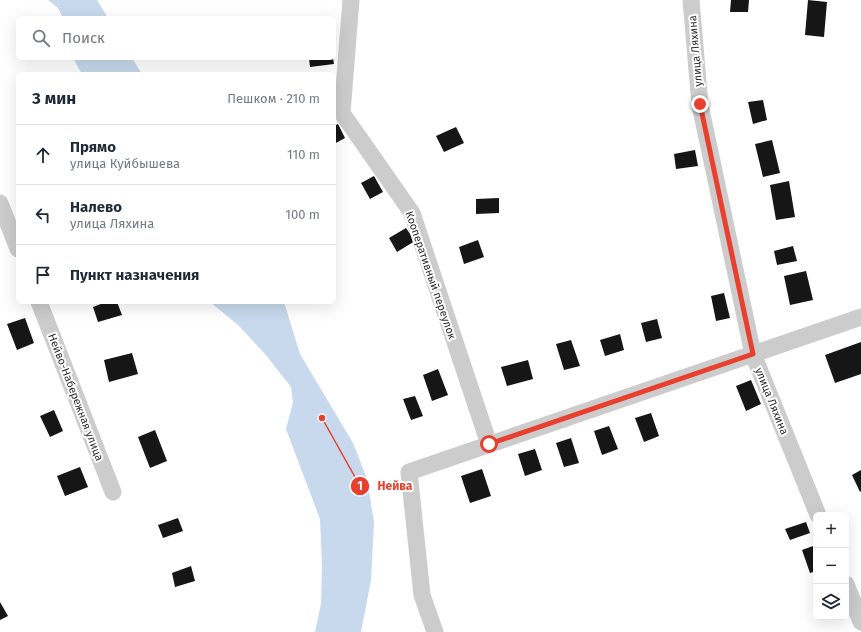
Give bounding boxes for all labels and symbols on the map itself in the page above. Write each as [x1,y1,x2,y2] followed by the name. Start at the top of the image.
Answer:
[686,15,705,87] street label: улица Ляхина
[691,95,709,113] route end
[402,209,459,341] street label: Кооперативный переулок
[45,332,106,463] street label: Нейво-Набережная улица
[752,366,791,437] street label: улица Ляхина
[480,435,498,453] route start
[350,474,421,498] callout: Нейва
[357,479,363,493] text: 1
[378,479,413,493] text: Нейва

